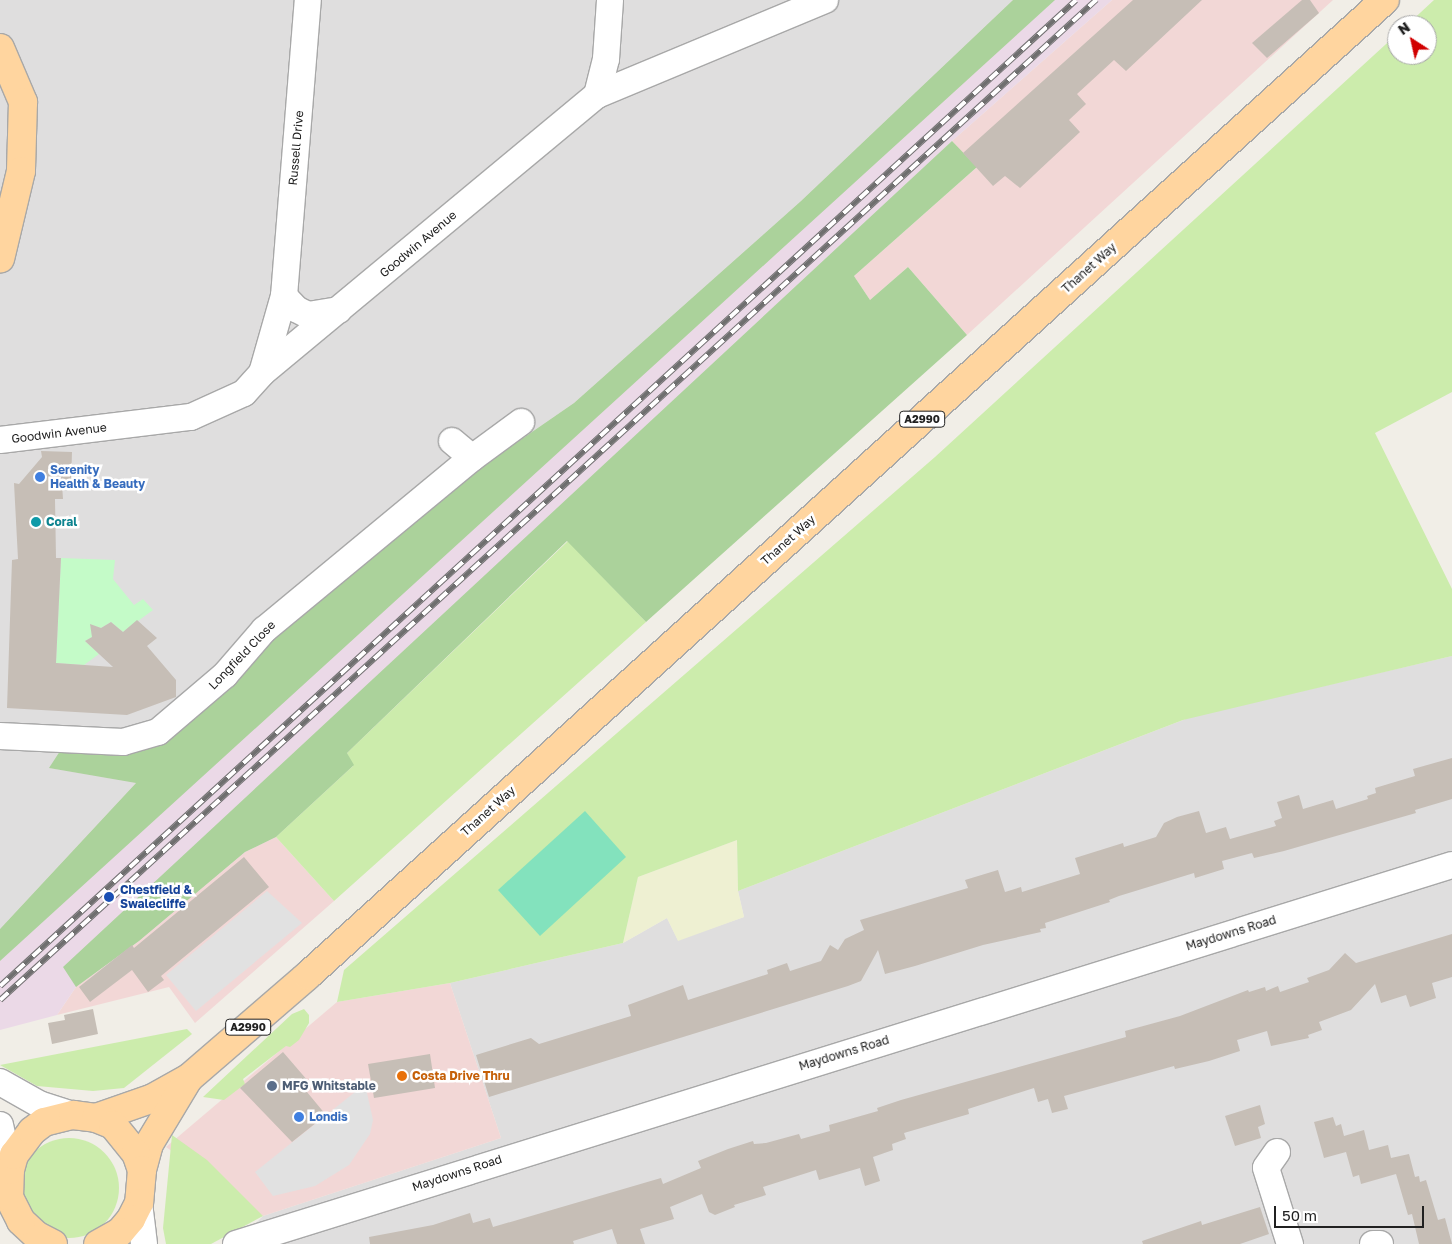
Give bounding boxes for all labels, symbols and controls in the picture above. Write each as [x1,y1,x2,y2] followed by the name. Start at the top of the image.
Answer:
[1387,15,1437,65] north arrow
[1394,18,1413,38] text: N
[286,110,306,186] street label: Russell Drive
[377,208,459,280] street label: Goodwin Avenue
[1059,240,1119,296] street label: Thanet Way
[898,410,946,428] road number: A2990
[11,420,107,446] street label: Goodwin Avenue
[50,463,145,491] place label: Serenity Health & Beauty
[34,471,46,483] marker: Serenity Health & Beauty
[758,512,818,568] street label: Thanet Way
[46,515,77,529] place label: Coral
[30,516,42,528] marker: Coral
[206,618,278,692] street label: Longfield Close
[458,783,518,839] street label: Thanet Way
[120,883,192,911] place label: Chestfield & Swalecliffe
[102,890,116,904] marker: Chestfield & Swalecliffe
[1184,912,1278,954] street label: Maydowns Road
[224,1019,272,1036] road number: A2990
[797,1032,891,1074] street label: Maydowns Road
[412,1069,510,1083] place label: Costa Drive Thru
[396,1070,408,1082] marker: Costa Drive Thru
[282,1079,376,1093] place label: MFG Whitstable
[266,1080,278,1092] marker: MFG Whitstable
[309,1110,348,1124] place label: Londis
[293,1111,305,1123] marker: Londis
[410,1152,504,1194] street label: Maydowns Road
[1277,1196,1427,1228] scale bar
[1282,1206,1317,1224] text: 50 m

